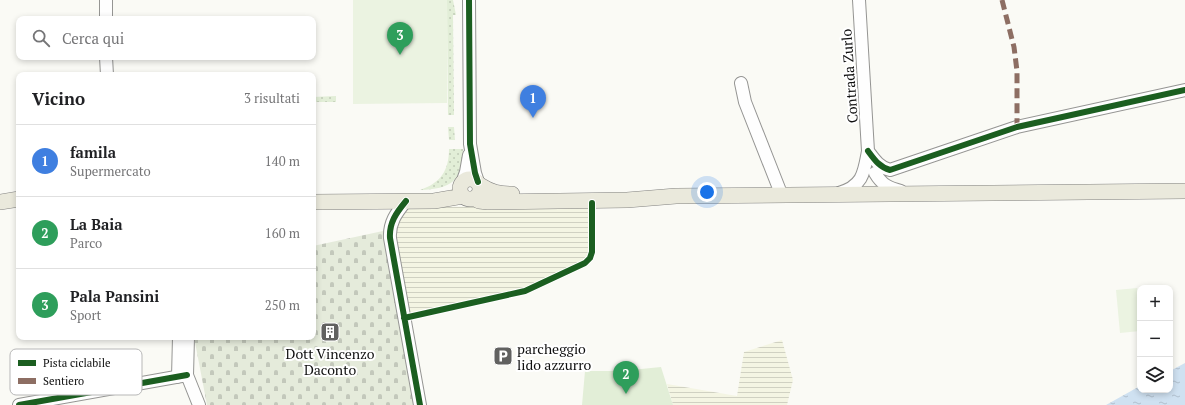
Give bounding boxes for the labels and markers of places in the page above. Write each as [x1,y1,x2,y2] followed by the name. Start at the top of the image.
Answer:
[387,22,413,55] pin: 3
[520,85,546,118] pin: 1
[319,321,341,343] building icon: Dott Vincenzo Daconto
[517,339,592,374] place label: parcheggio lido azzurro
[285,344,375,379] place label: Dott Vincenzo Daconto
[492,345,514,367] parking icon: parcheggio lido azzurro
[613,361,639,394] pin: 2

